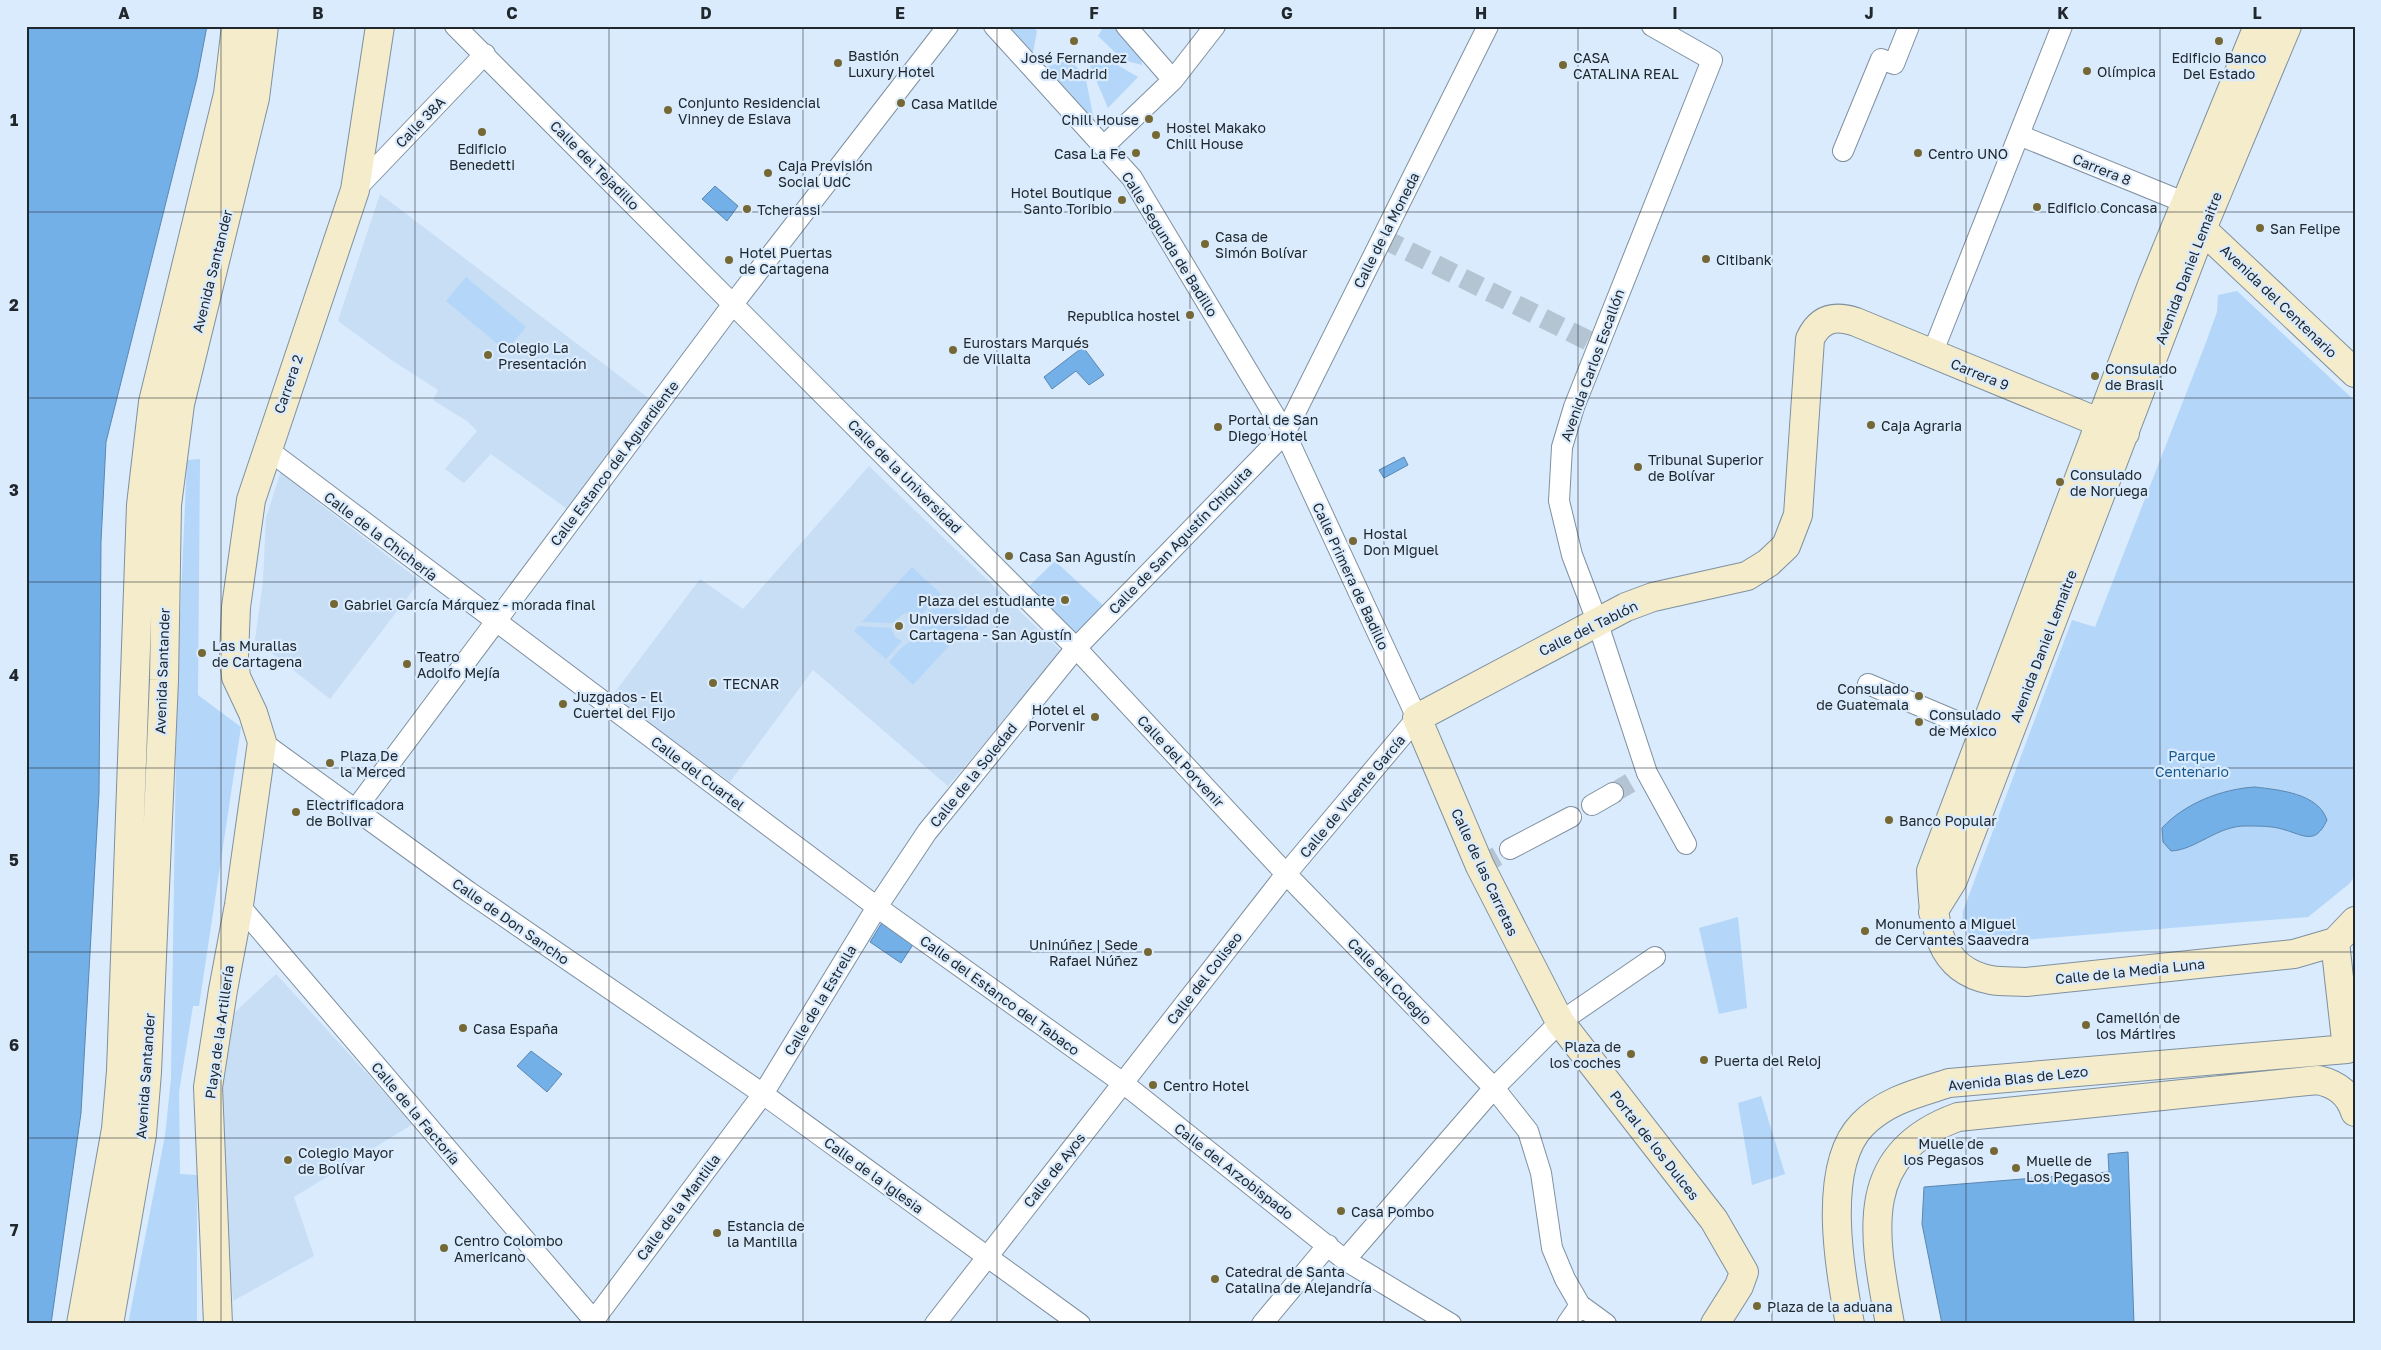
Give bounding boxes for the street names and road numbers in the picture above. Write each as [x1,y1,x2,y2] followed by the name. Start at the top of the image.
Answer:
[392,93,449,151] street label: Calle 38A
[547,117,643,213] street label: Calle del Tejadillo
[2070,150,2134,188] street label: Carrera 8
[1118,168,1222,320] street label: Calle Segunda de Badillo
[1349,169,1423,291] street label: Calle de la Moneda
[2151,189,2225,347] street label: Avenida Daniel Lemaitre
[188,207,236,334] street label: Avenida Santander
[2217,241,2341,361] street label: Avenida del Centenario
[1557,287,1627,443] street label: Avenida Carlos Escallón
[270,352,306,416] street label: Carrera 2
[1948,355,2012,393] street label: Carrera 9
[546,377,682,549] street label: Calle Estanco del Aguardiente
[845,416,965,536] street label: Calle de la Universidad
[1105,463,1255,617] street label: Calle de San Agustín Chiquita
[321,488,441,584] street label: Calle de la Chichería
[1309,500,1393,652] street label: Calle Primera de Badillo
[2006,567,2080,725] street label: Avenida Daniel Lemaitre
[1536,597,1640,659] street label: Calle del Tablón
[151,607,173,734] street label: Avenida Santander
[1134,712,1228,811] street label: Calle del Porvenir
[926,720,1020,830] street label: Calle de la Soledad
[1296,731,1408,861] street label: Calle de Vicente García
[648,732,748,814] street label: Calle del Cuartel
[1448,806,1522,938] street label: Calle de las Carretas
[449,874,573,968] street label: Calle de Don Sancho
[1163,928,1245,1028] street label: Calle del Coliseo
[917,931,1083,1059] street label: Calle del Estanco del Tabaco
[1344,934,1436,1028] street label: Calle del Colegio
[780,942,860,1058] street label: Calle de la Estrella
[2054,955,2206,987] street label: Calle de la Media Luna
[201,964,237,1100] street label: Playa de la Artillería
[132,1012,158,1140] street label: Avenida Santander
[368,1058,464,1168] street label: Calle de la Factoría
[1947,1062,2089,1094] street label: Avenida Blas de Lezo
[1607,1087,1703,1203] street label: Portal de los Dulces
[1171,1119,1297,1223] street label: Calle del Arzobispado
[1020,1129,1088,1211] street label: Calle de Ayos
[821,1133,927,1217] street label: Calle de la Iglesia
[633,1151,723,1263] street label: Calle de la Mantilla

